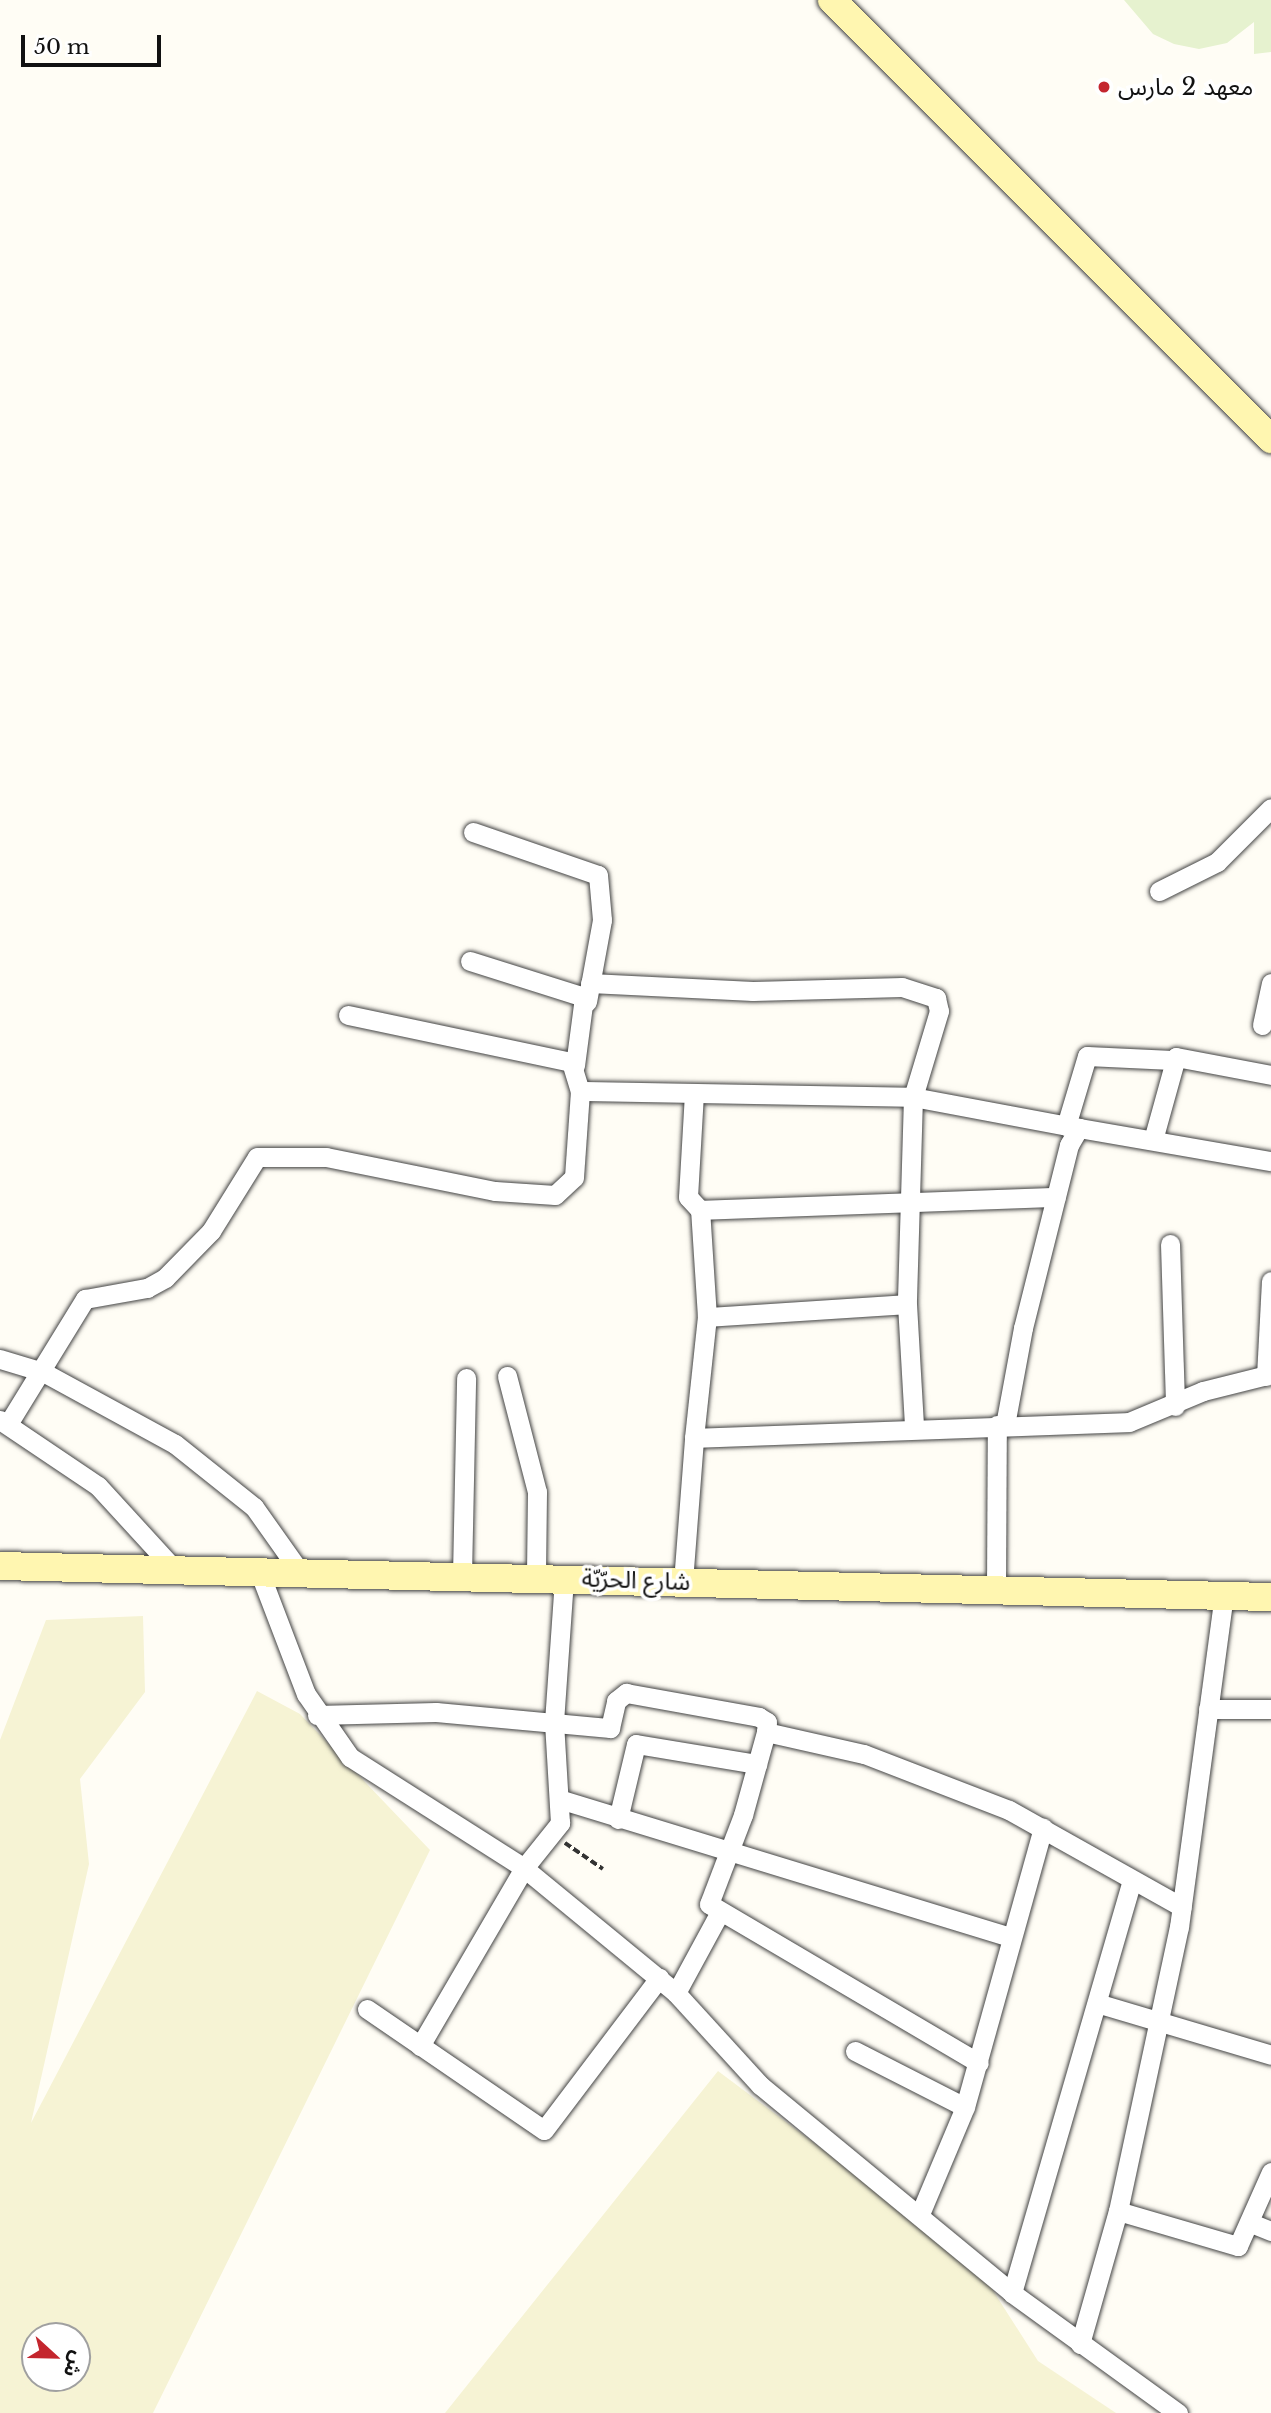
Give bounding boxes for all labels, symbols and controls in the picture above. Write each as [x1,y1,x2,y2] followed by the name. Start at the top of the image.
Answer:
[24,21,164,65] scale bar
[34,34,89,60] text: 50 m
[1118,73,1253,101] place label: معهد 2 مارس
[1096,79,1112,95] marker: معهد 2 مارس
[581,1564,691,1596] street label: شارع الحرّيّة
[21,2322,91,2392] north arrow
[59,2348,90,2381] text: ش

